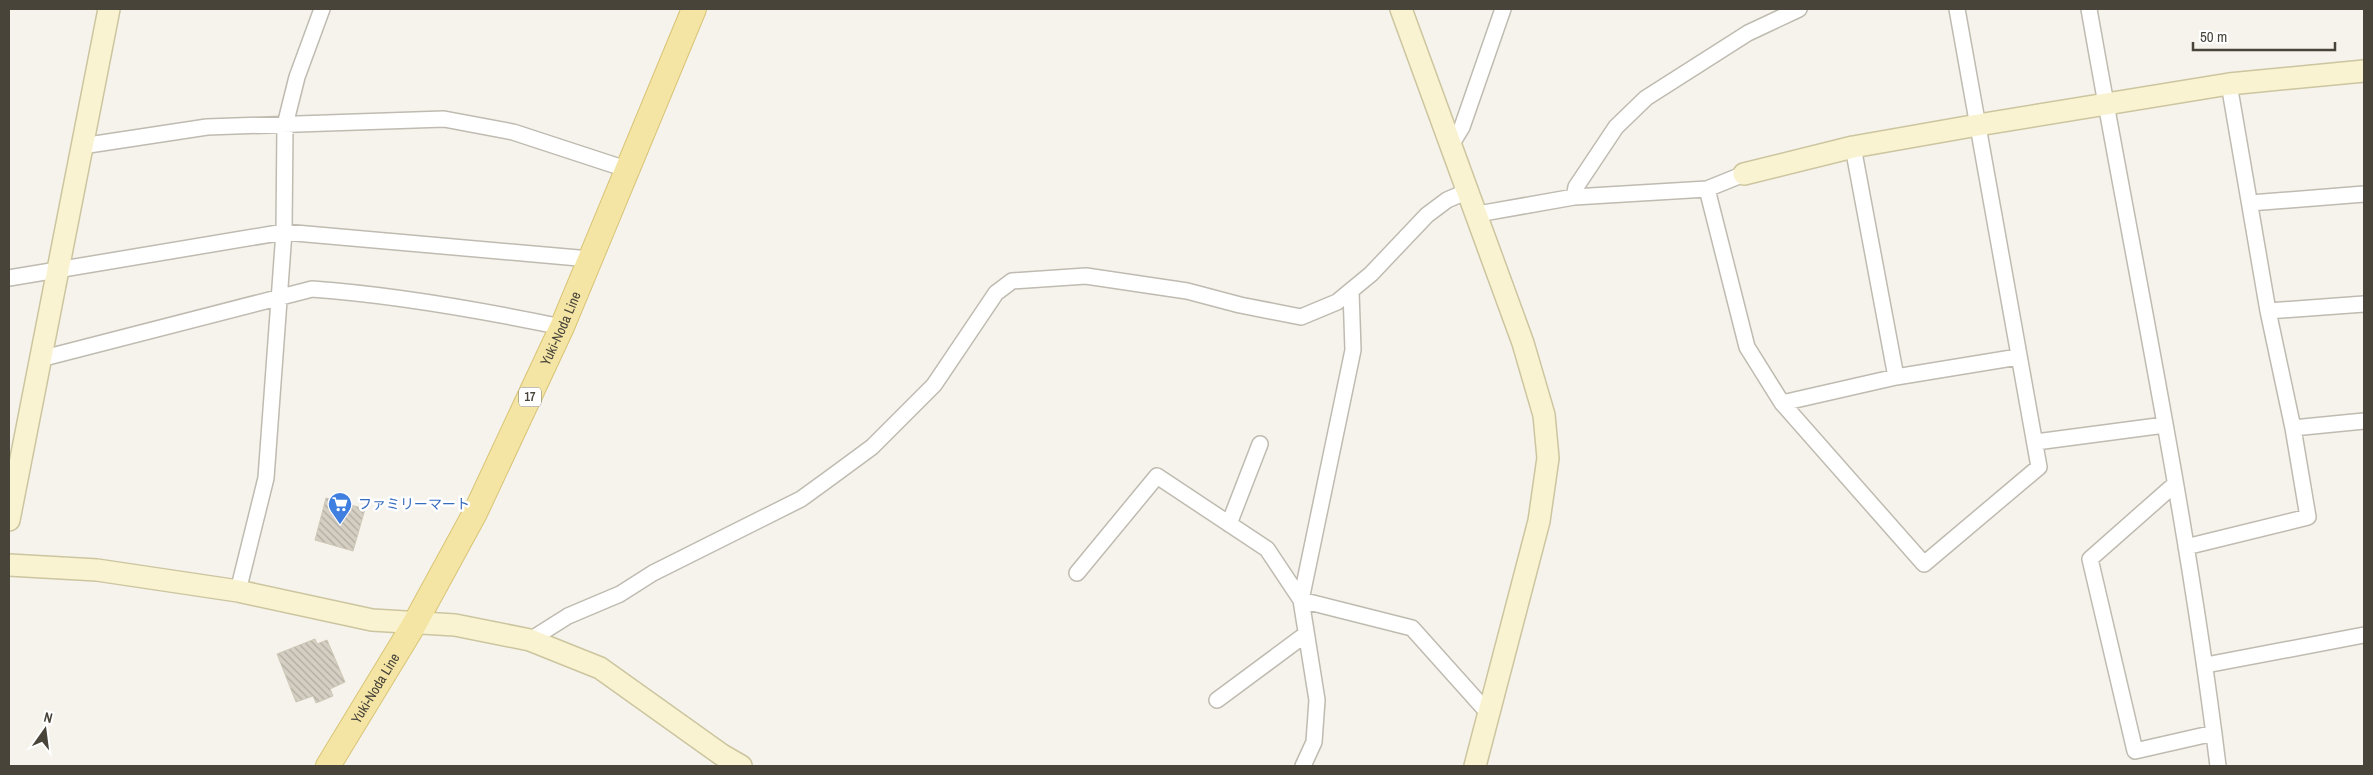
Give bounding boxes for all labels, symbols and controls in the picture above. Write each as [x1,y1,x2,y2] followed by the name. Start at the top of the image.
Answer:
[2193,20,2336,52] scale bar
[2200,26,2227,47] text: 50 m
[536,289,585,369] street label: Yuki-Noda Line
[519,388,541,407] road number: 17
[327,491,353,525] supermarket icon: ファミリーマート
[358,495,470,513] place label: ファミリーマート
[347,650,404,727] street label: Yuki-Noda Line
[20,705,70,755] north arrow
[42,708,54,727] text: N

